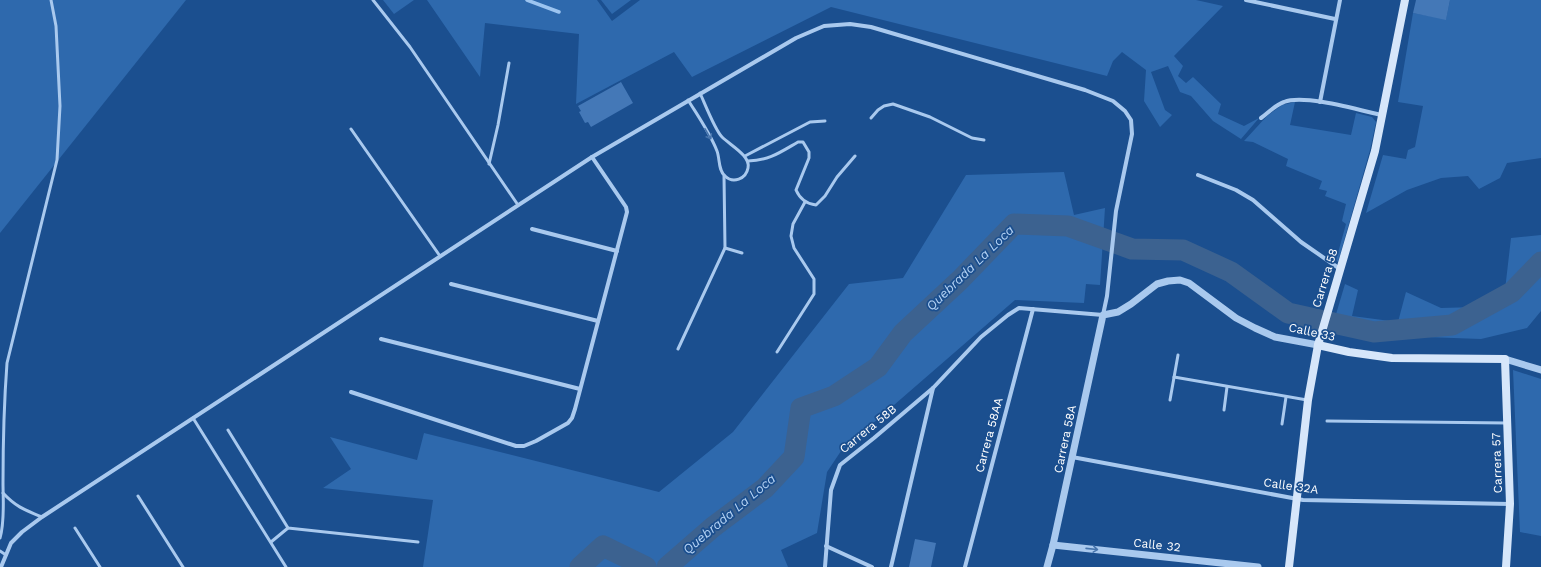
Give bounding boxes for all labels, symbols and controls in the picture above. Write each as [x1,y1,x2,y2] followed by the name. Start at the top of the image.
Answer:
[704,128,712,140] one-way arrow
[923,222,1017,314] water label: Quebrada La Loca
[1309,247,1341,309] street label: Carrera 58
[1287,320,1337,344] street label: Calle 33
[972,396,1006,474] street label: Carrera 58AA
[837,402,899,456] street label: Carrera 58B
[1051,404,1079,474] street label: Carrera 58A
[1489,432,1505,494] street label: Carrera 57
[680,471,778,557] water label: Quebrada La Loca
[1263,475,1319,497] street label: Calle 32A
[1133,536,1181,554] street label: Calle 32
[1085,545,1098,552] one-way arrow

